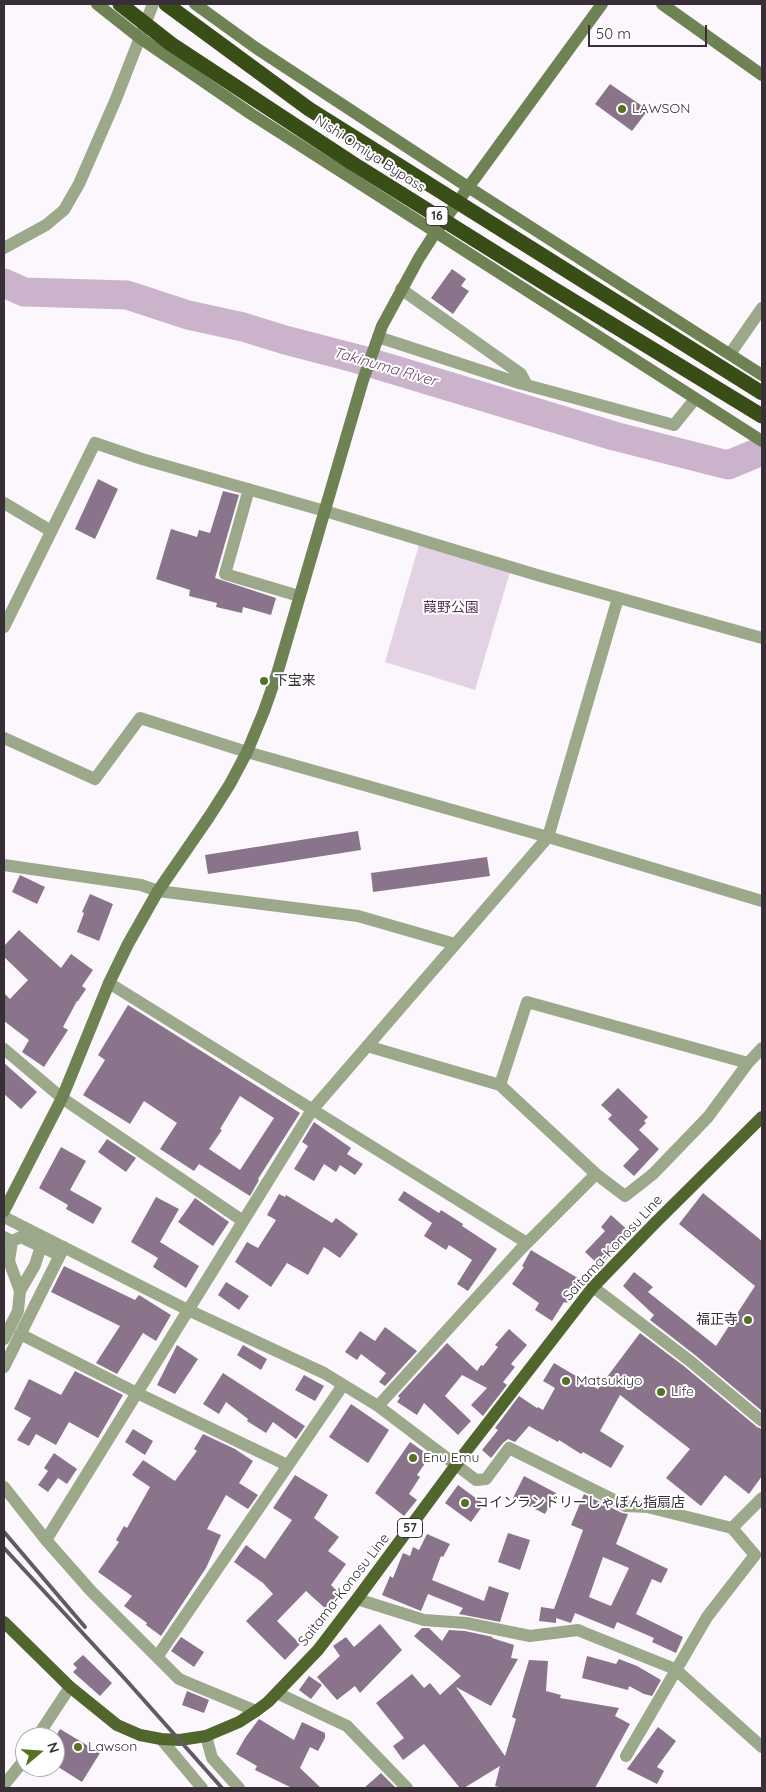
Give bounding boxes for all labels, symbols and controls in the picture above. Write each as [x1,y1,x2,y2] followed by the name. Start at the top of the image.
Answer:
[591,15,710,47] scale bar
[596,24,631,43] text: 50 m
[632,101,690,117] place label: LAWSON
[616,103,628,115] marker: LAWSON
[312,112,428,196] street label: Nishi Omiya Bypass
[426,207,448,226] road number: 16
[331,344,439,390] water label: Takinuma River
[423,600,479,616] park label: 葭野公園
[274,673,316,689] place label: 下宝来
[258,675,270,687] marker: 下宝来
[560,1192,666,1304] street label: Saitama-Konosu Line
[696,1312,738,1328] place label: 福正寺
[742,1314,754,1326] marker: 福正寺
[576,1373,642,1389] place label: Matsukiyo
[560,1375,572,1387] marker: Matsukiyo
[671,1384,694,1400] place label: Life
[655,1386,667,1398] marker: Life
[423,1450,480,1466] place label: Enu Emu
[407,1452,419,1464] marker: Enu Emu
[475,1495,685,1511] place label: コインランドリーしゃぼん指扇店
[459,1497,471,1509] marker: コインランドリーしゃぼん指扇店
[398,1519,422,1538] road number: 57
[295,1530,393,1650] street label: Saitama-Konosu Line
[15,1727,65,1777] north arrow
[88,1739,137,1755] place label: Lawson
[43,1740,63,1755] text: N
[72,1741,84,1753] marker: Lawson

